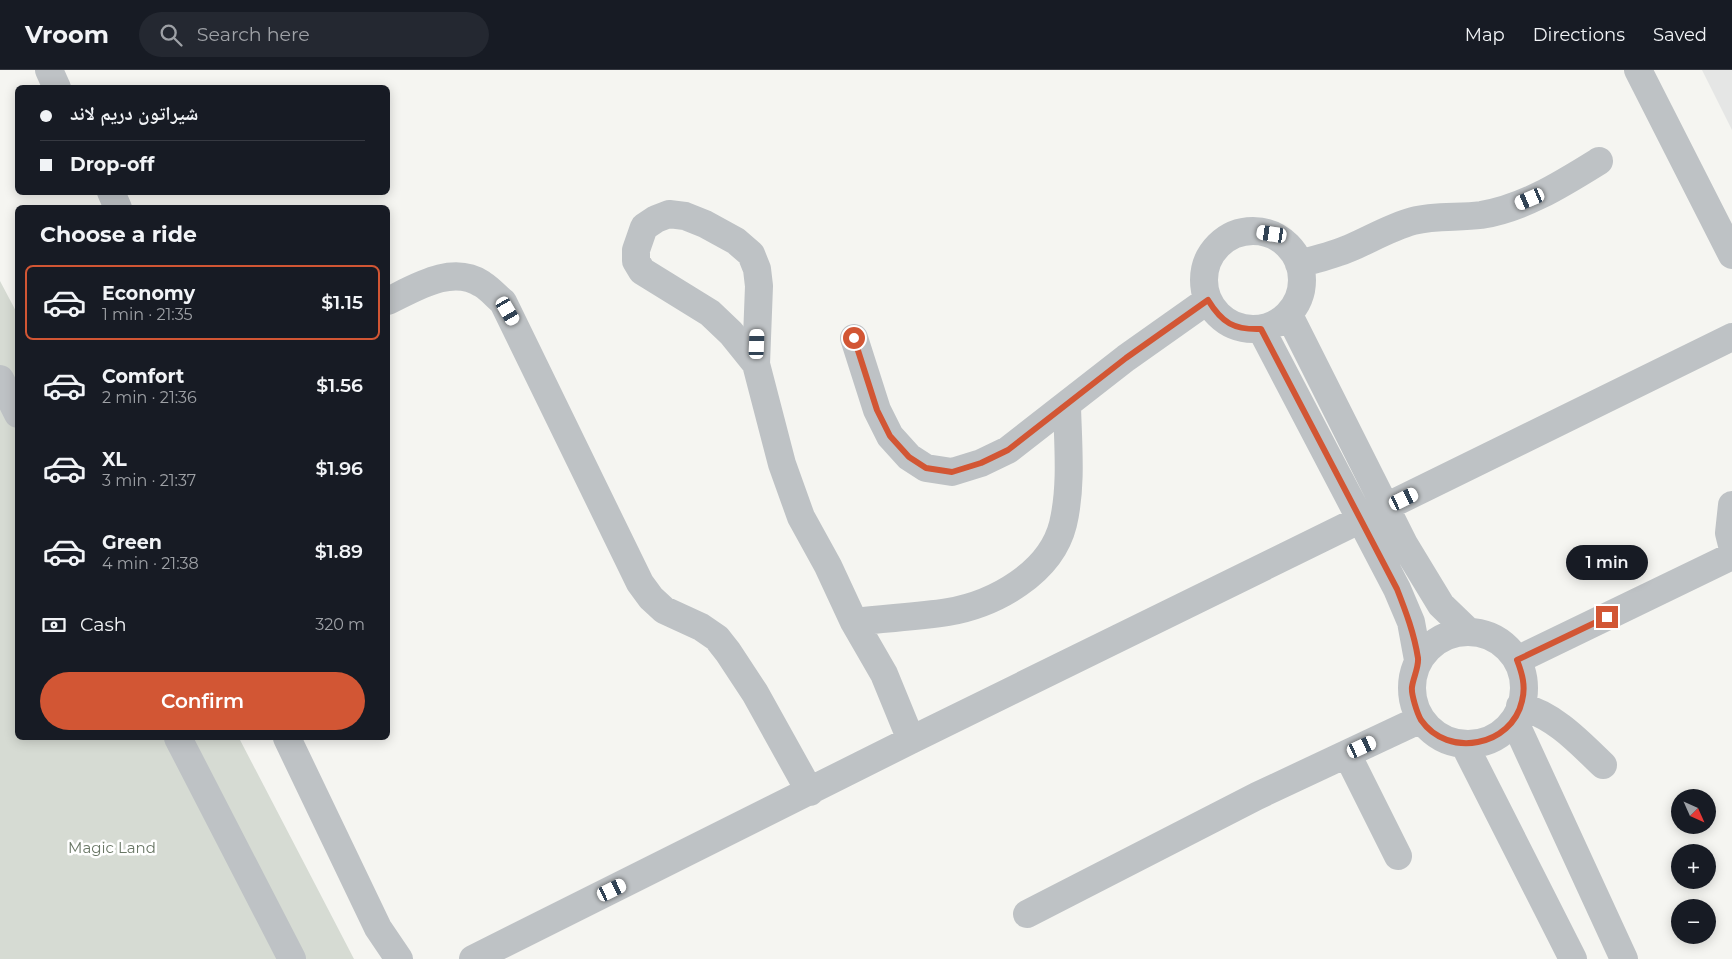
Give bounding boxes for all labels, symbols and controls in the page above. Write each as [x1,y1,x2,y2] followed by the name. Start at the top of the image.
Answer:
[139,12,489,57] search box
[25,20,109,49] text: Vroom
[157,21,185,49] icon: search
[197,23,310,46] text: Search here
[1465,24,1505,46] text: Map
[1533,24,1625,46] text: Directions
[1653,24,1707,46] text: Saved
[70,102,198,125] text: شيراتون دريم لاند
[70,153,154,176] text: Drop-off
[1513,186,1546,212] car
[40,221,197,248] text: Choose a ride
[1256,224,1287,244] car
[42,280,87,325] icon: car
[102,282,195,305] text: Economy
[321,291,363,314] text: $1.15
[494,294,521,328] car
[102,305,193,324] text: 1 min · 21:35
[843,327,865,349] route start
[748,329,765,359] car
[42,363,87,408] icon: car
[102,365,184,388] text: Comfort
[316,374,363,397] text: $1.56
[102,388,197,407] text: 2 min · 21:36
[42,446,87,491] icon: car
[102,448,127,471] text: XL
[316,457,363,480] text: $1.96
[102,471,196,490] text: 3 min · 21:37
[1387,486,1420,512] car
[42,529,87,574] icon: car
[102,531,162,554] text: Green
[315,540,363,563] text: $1.89
[1566,544,1648,580] callout: 1 min
[1586,553,1628,572] text: 1 min
[102,554,199,573] text: 4 min · 21:38
[1596,606,1618,628] route end
[40,611,68,639] icon: cash
[80,613,127,636] text: Cash
[315,615,365,634] text: 320 m
[40,672,365,730] button: Confirm
[1345,734,1378,760] car
[1671,789,1716,834] north arrow
[1671,789,1716,944] map controls
[68,838,156,857] park label: Magic Land
[1671,844,1716,889] button: +
[595,877,628,903] car
[1671,899,1716,944] button: −

